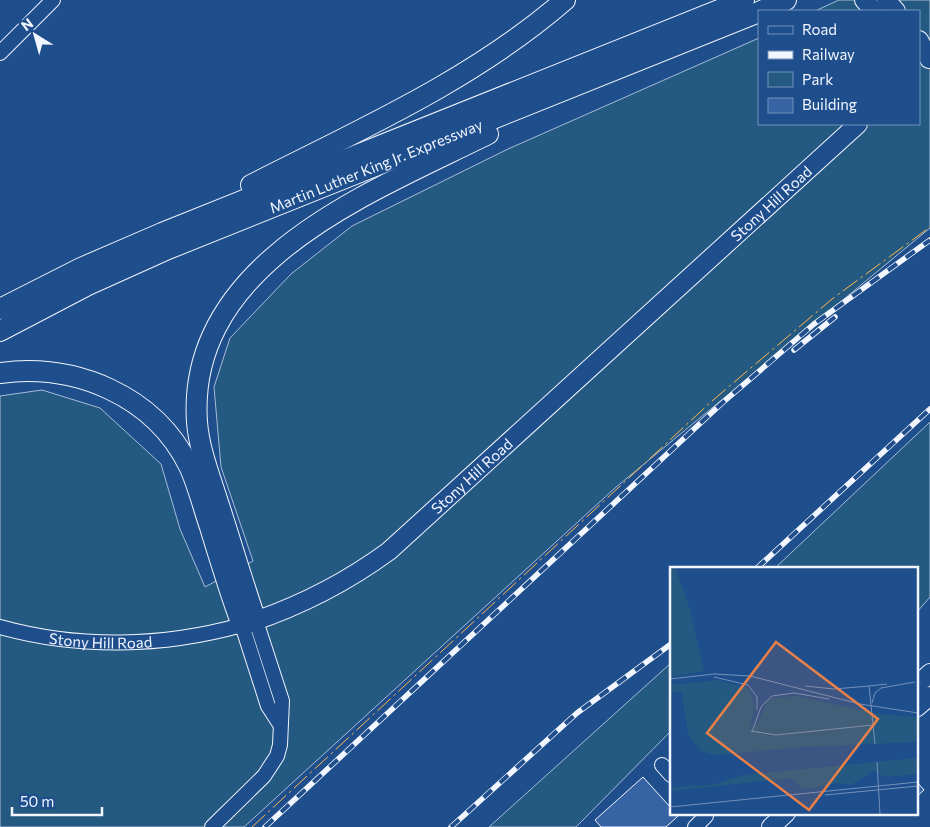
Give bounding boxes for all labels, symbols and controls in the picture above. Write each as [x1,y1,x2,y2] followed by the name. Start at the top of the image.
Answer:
[10,10,60,60] north arrow
[758,10,920,125] legend
[18,14,36,34] text: N
[802,20,837,38] text: Road
[802,45,855,63] text: Railway
[802,70,833,88] text: Park
[802,95,857,113] text: Building
[267,115,485,216] street label: Martin Luther King Jr. Expressway
[727,162,815,245] street label: Stony Hill Road
[427,434,516,517] street label: Stony Hill Road
[670,567,918,814] inset map
[48,629,153,652] street label: Stony Hill Road
[12,784,102,816] scale bar
[20,792,54,810] text: 50 m

